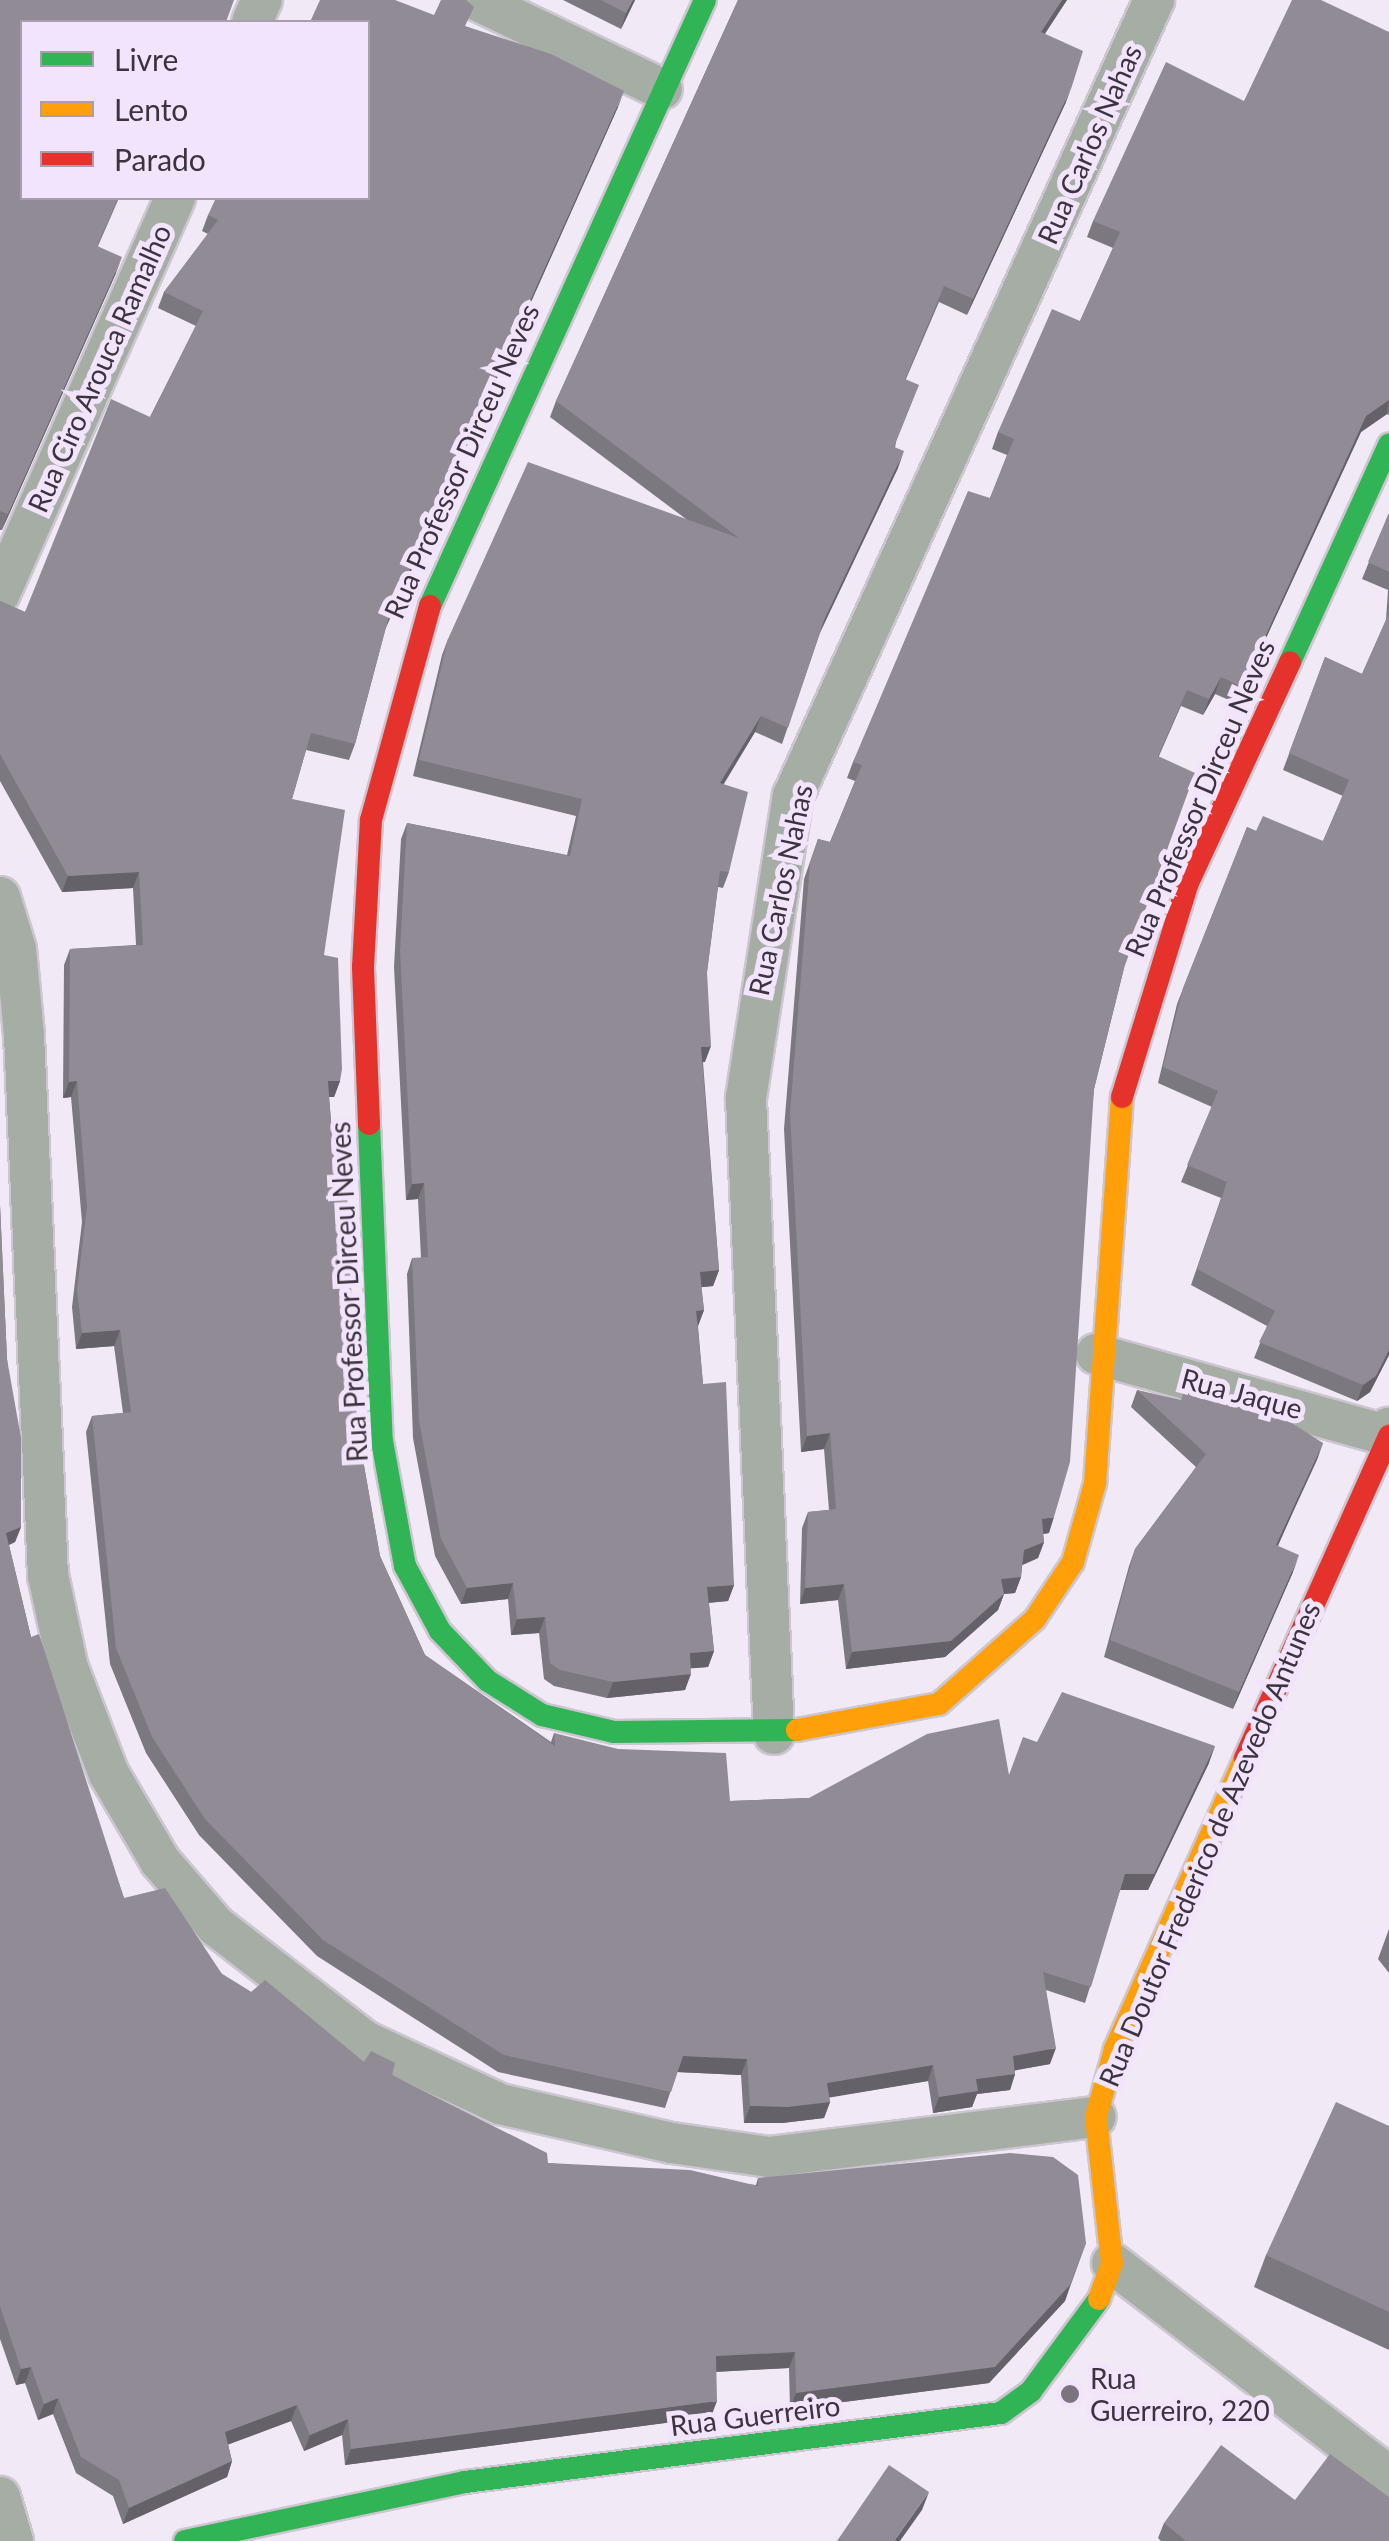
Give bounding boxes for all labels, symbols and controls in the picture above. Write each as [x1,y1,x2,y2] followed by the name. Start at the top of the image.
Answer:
[20,20,370,200] legend
[1030,39,1148,249] street label: Rua Carlos Nahas
[114,41,178,77] text: Livre
[114,91,188,127] text: Lento
[114,141,206,177] text: Parado
[20,218,178,518] street label: Rua Ciro Arouca Ramalho
[376,298,546,624] street label: Rua Professor Dirceu Neves
[1117,634,1281,962] street label: Rua Professor Dirceu Neves
[741,781,819,999] street label: Rua Carlos Nahas
[322,1121,374,1463] street label: Rua Professor Dirceu Neves
[1177,1361,1307,1425] street label: Rua Jaque
[1091,1596,1327,2092] street label: Rua Doutor Frederico de Azevedo Antunes
[1090,2361,1270,2427] place label: Rua Guerreiro, 220
[1059,2383,1081,2405] marker: Rua Guerreiro, 220
[668,2388,842,2442] street label: Rua Guerreiro

